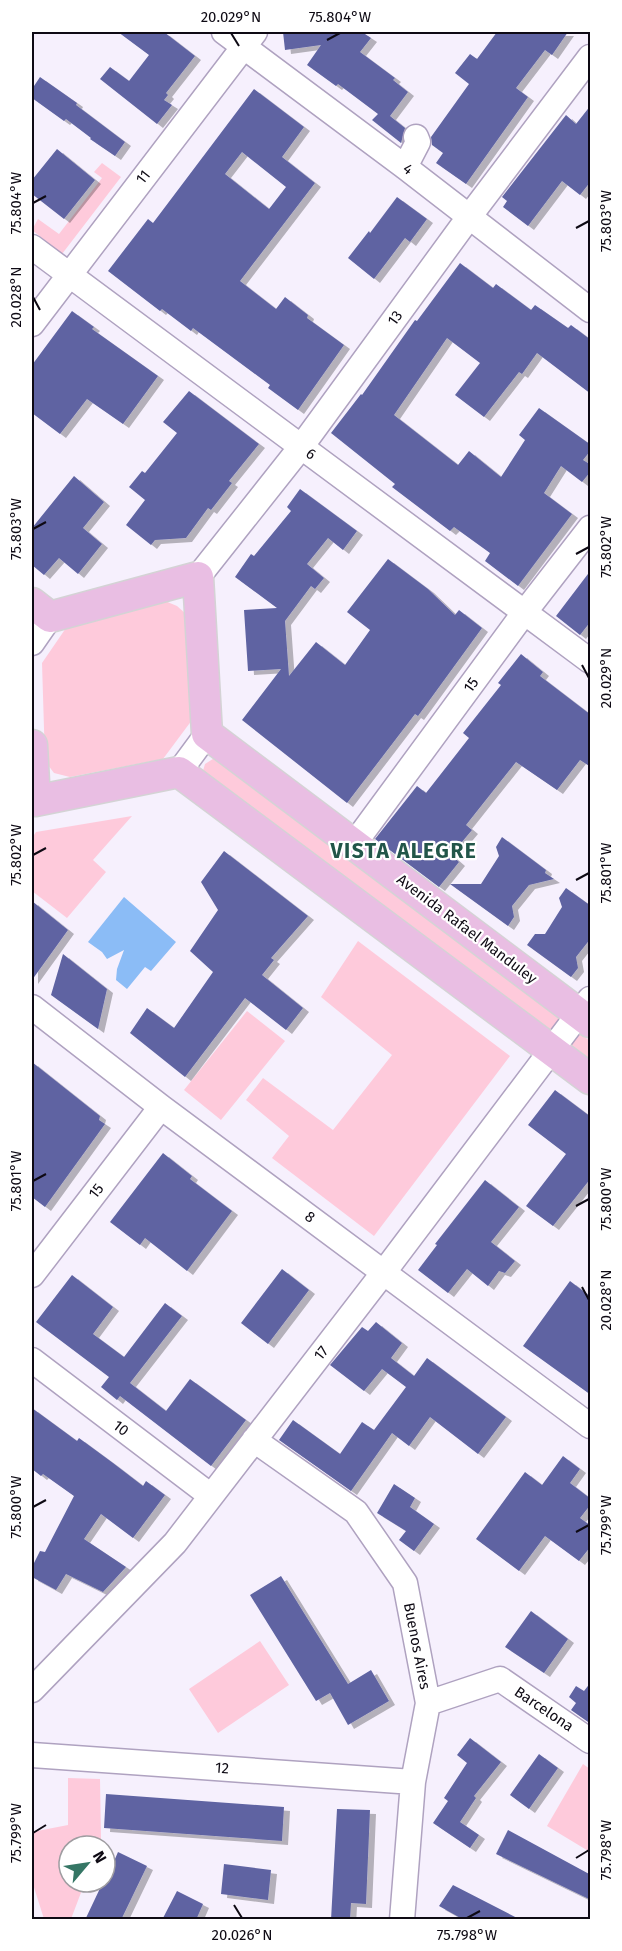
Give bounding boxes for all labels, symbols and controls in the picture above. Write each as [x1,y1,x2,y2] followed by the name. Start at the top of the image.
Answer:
[201,8,261,26] text: 20.029°N
[309,8,372,26] text: 75.804°W
[399,159,417,179] street label: 4
[132,166,154,188] street label: 11
[7,171,25,234] text: 75.804°W
[597,190,615,252] text: 75.803°W
[7,266,25,328] text: 20.028°N
[384,307,406,329] street label: 13
[302,444,320,464] street label: 6
[7,498,25,560] text: 75.803°W
[597,516,615,578] text: 75.802°W
[597,648,615,708] text: 20.029°N
[460,674,482,696] street label: 15
[7,824,25,886] text: 75.802°W
[330,838,477,864] district label: VISTA ALEGRE
[597,842,615,903] text: 75.801°W
[393,870,541,988] street label: Avenida Rafael Manduley
[7,1150,25,1211] text: 75.801°W
[597,1167,615,1230] text: 75.800°W
[85,1180,107,1202] street label: 15
[301,1207,319,1227] street label: 8
[597,1269,615,1331] text: 20.028°N
[310,1342,332,1364] street label: 17
[110,1416,132,1440] street label: 10
[7,1475,25,1538] text: 75.800°W
[597,1494,615,1555] text: 75.799°W
[400,1601,434,1691] street label: Buenos Aires
[511,1683,577,1735] street label: Barcelona
[214,1759,230,1777] street label: 12
[7,1802,25,1863] text: 75.799°W
[597,1819,615,1880] text: 75.798°W
[57,1834,117,1894] north arrow
[89,1848,111,1866] text: N
[212,1926,272,1944] text: 20.026°N
[437,1926,498,1944] text: 75.798°W

